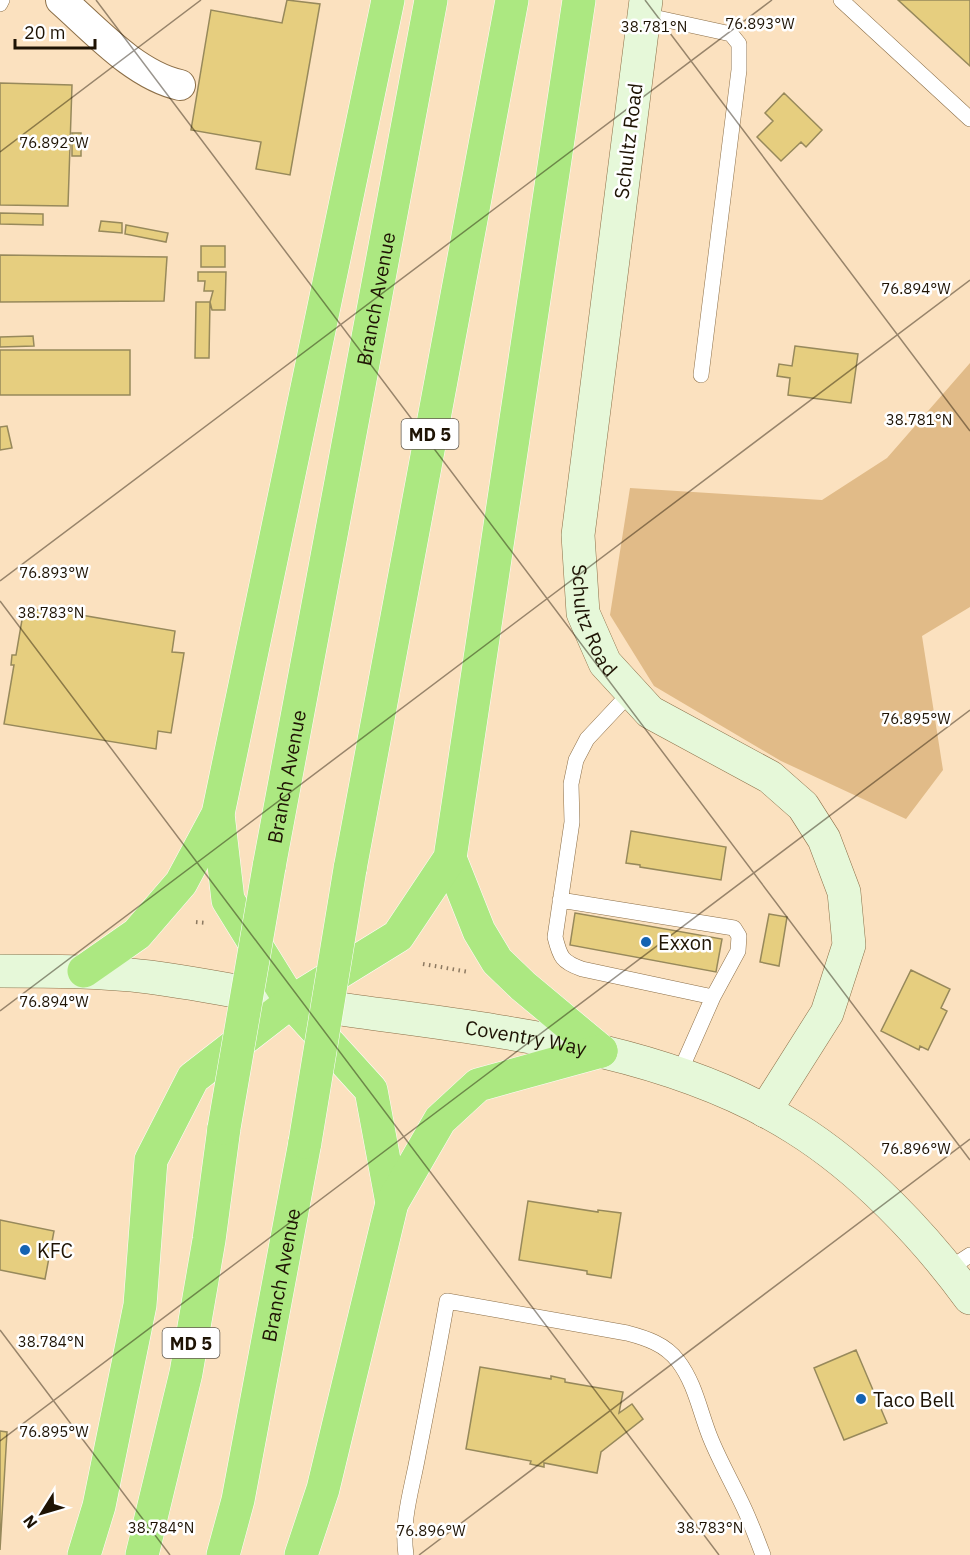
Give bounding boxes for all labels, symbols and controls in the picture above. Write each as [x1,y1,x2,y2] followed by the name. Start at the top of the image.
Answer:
[15,12,94,50] scale bar
[725,14,795,33] text: 76.893°W
[621,17,687,36] text: 38.781°N
[24,21,66,44] text: 20 m
[607,81,649,201] street label: Schultz Road
[19,133,89,152] text: 76.892°W
[349,230,401,368] street label: Branch Avenue
[881,279,951,298] text: 76.894°W
[886,410,952,429] text: 38.781°N
[402,419,458,449] road number: MD 5
[19,563,89,582] text: 76.893°W
[566,563,624,682] street label: Schultz Road
[18,603,84,622] text: 38.783°N
[260,708,312,846] street label: Branch Avenue
[881,709,951,728] text: 76.895°W
[658,929,712,956] place label: Exxon
[639,935,653,949] marker: Exxon
[19,992,89,1011] text: 76.894°W
[463,1013,589,1061] street label: Coventry Way
[881,1139,951,1158] text: 76.896°W
[254,1206,306,1344] street label: Branch Avenue
[37,1237,73,1264] place label: KFC
[18,1243,32,1257] marker: KFC
[162,1328,219,1358] road number: MD 5
[18,1332,84,1351] text: 38.784°N
[873,1386,954,1413] place label: Taco Bell
[854,1392,868,1406] marker: Taco Bell
[19,1422,89,1441] text: 76.895°W
[12,1483,72,1543] north arrow
[19,1511,41,1533] text: N
[128,1518,194,1537] text: 38.784°N
[677,1518,743,1537] text: 38.783°N
[396,1521,466,1540] text: 76.896°W

